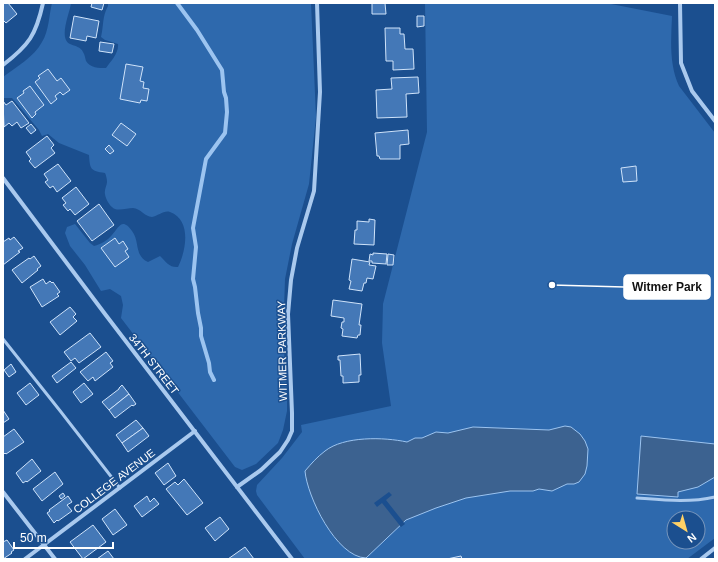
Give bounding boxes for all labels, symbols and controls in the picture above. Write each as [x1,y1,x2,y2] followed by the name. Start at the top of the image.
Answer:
[624,275,710,299] callout: Witmer Park
[632,280,702,294] text: Witmer Park
[275,300,289,401] street label: WITMER PARKWAY
[127,331,181,397] street label: 34TH STREET
[71,446,157,516] street label: COLLEGE AVENUE
[666,510,706,550] north arrow
[14,524,113,550] scale bar
[20,531,47,545] text: 50 m
[685,531,699,545] text: N

